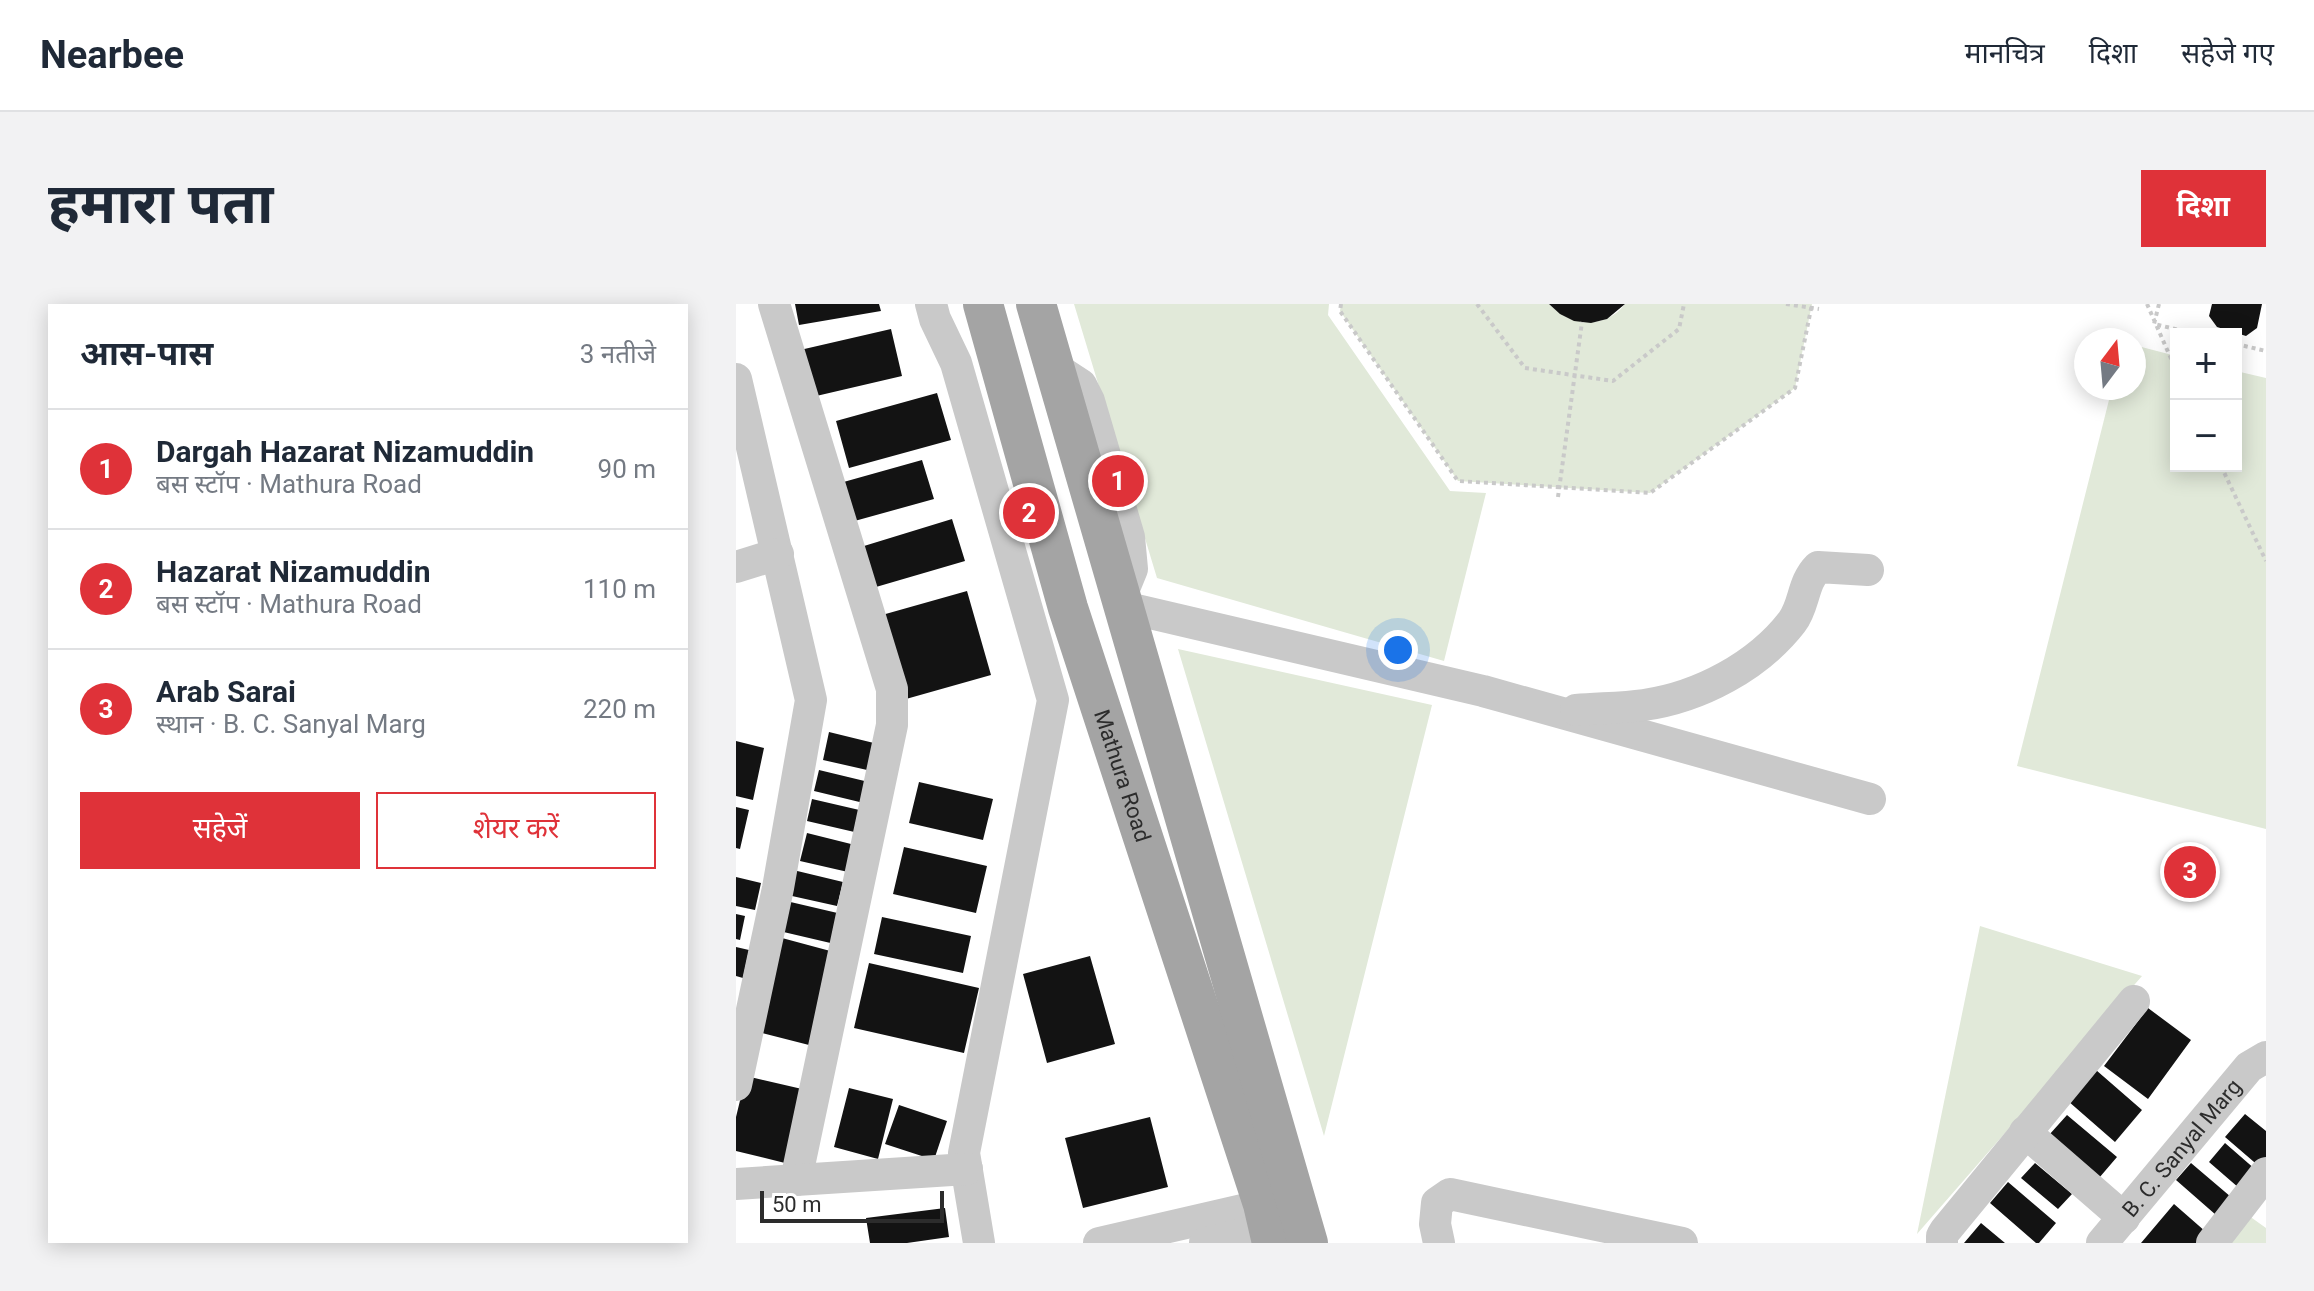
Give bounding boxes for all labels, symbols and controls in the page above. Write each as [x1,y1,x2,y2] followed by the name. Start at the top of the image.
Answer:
[40,33,184,77] text: Nearbee
[1965,37,2045,70] text: मानचित्र
[2089,37,2137,70] text: दिशा
[2181,37,2274,70] text: सहेजे गए
[2141,170,2266,247] button: दिशा
[48,171,273,237] text: हमारा पता
[2074,328,2146,400] north arrow
[2170,328,2242,472] map controls
[2170,328,2242,400] button: +
[80,333,213,373] text: आस-पास
[580,339,656,369] text: 3 नतीजे
[2170,400,2242,472] button: −
[156,434,534,469] text: Dargah Hazarat Nizamuddin
[1092,451,1144,511] pin: 1
[99,454,113,484] text: 1
[598,454,656,484] text: 90 m
[156,469,422,499] text: बस स्टॉप · Mathura Road
[1003,483,1055,543] pin: 2
[156,554,430,589] text: Hazarat Nizamuddin
[99,574,113,604] text: 2
[583,574,656,604] text: 110 m
[156,589,422,619] text: बस स्टॉप · Mathura Road
[1378,630,1418,670] your location
[156,674,296,709] text: Arab Sarai
[99,694,113,724] text: 3
[583,694,656,724] text: 220 m
[1089,706,1156,845] street label: Mathura Road
[156,709,426,739] text: स्थान · B. C. Sanyal Marg
[80,792,360,869] button: सहेजें
[376,792,656,869] button: शेयर करें
[2164,842,2216,902] pin: 3
[2117,1074,2246,1222] street label: B. C. Sanyal Marg
[760,1187,944,1223] scale bar
[772,1192,821,1217] text: 50 m

